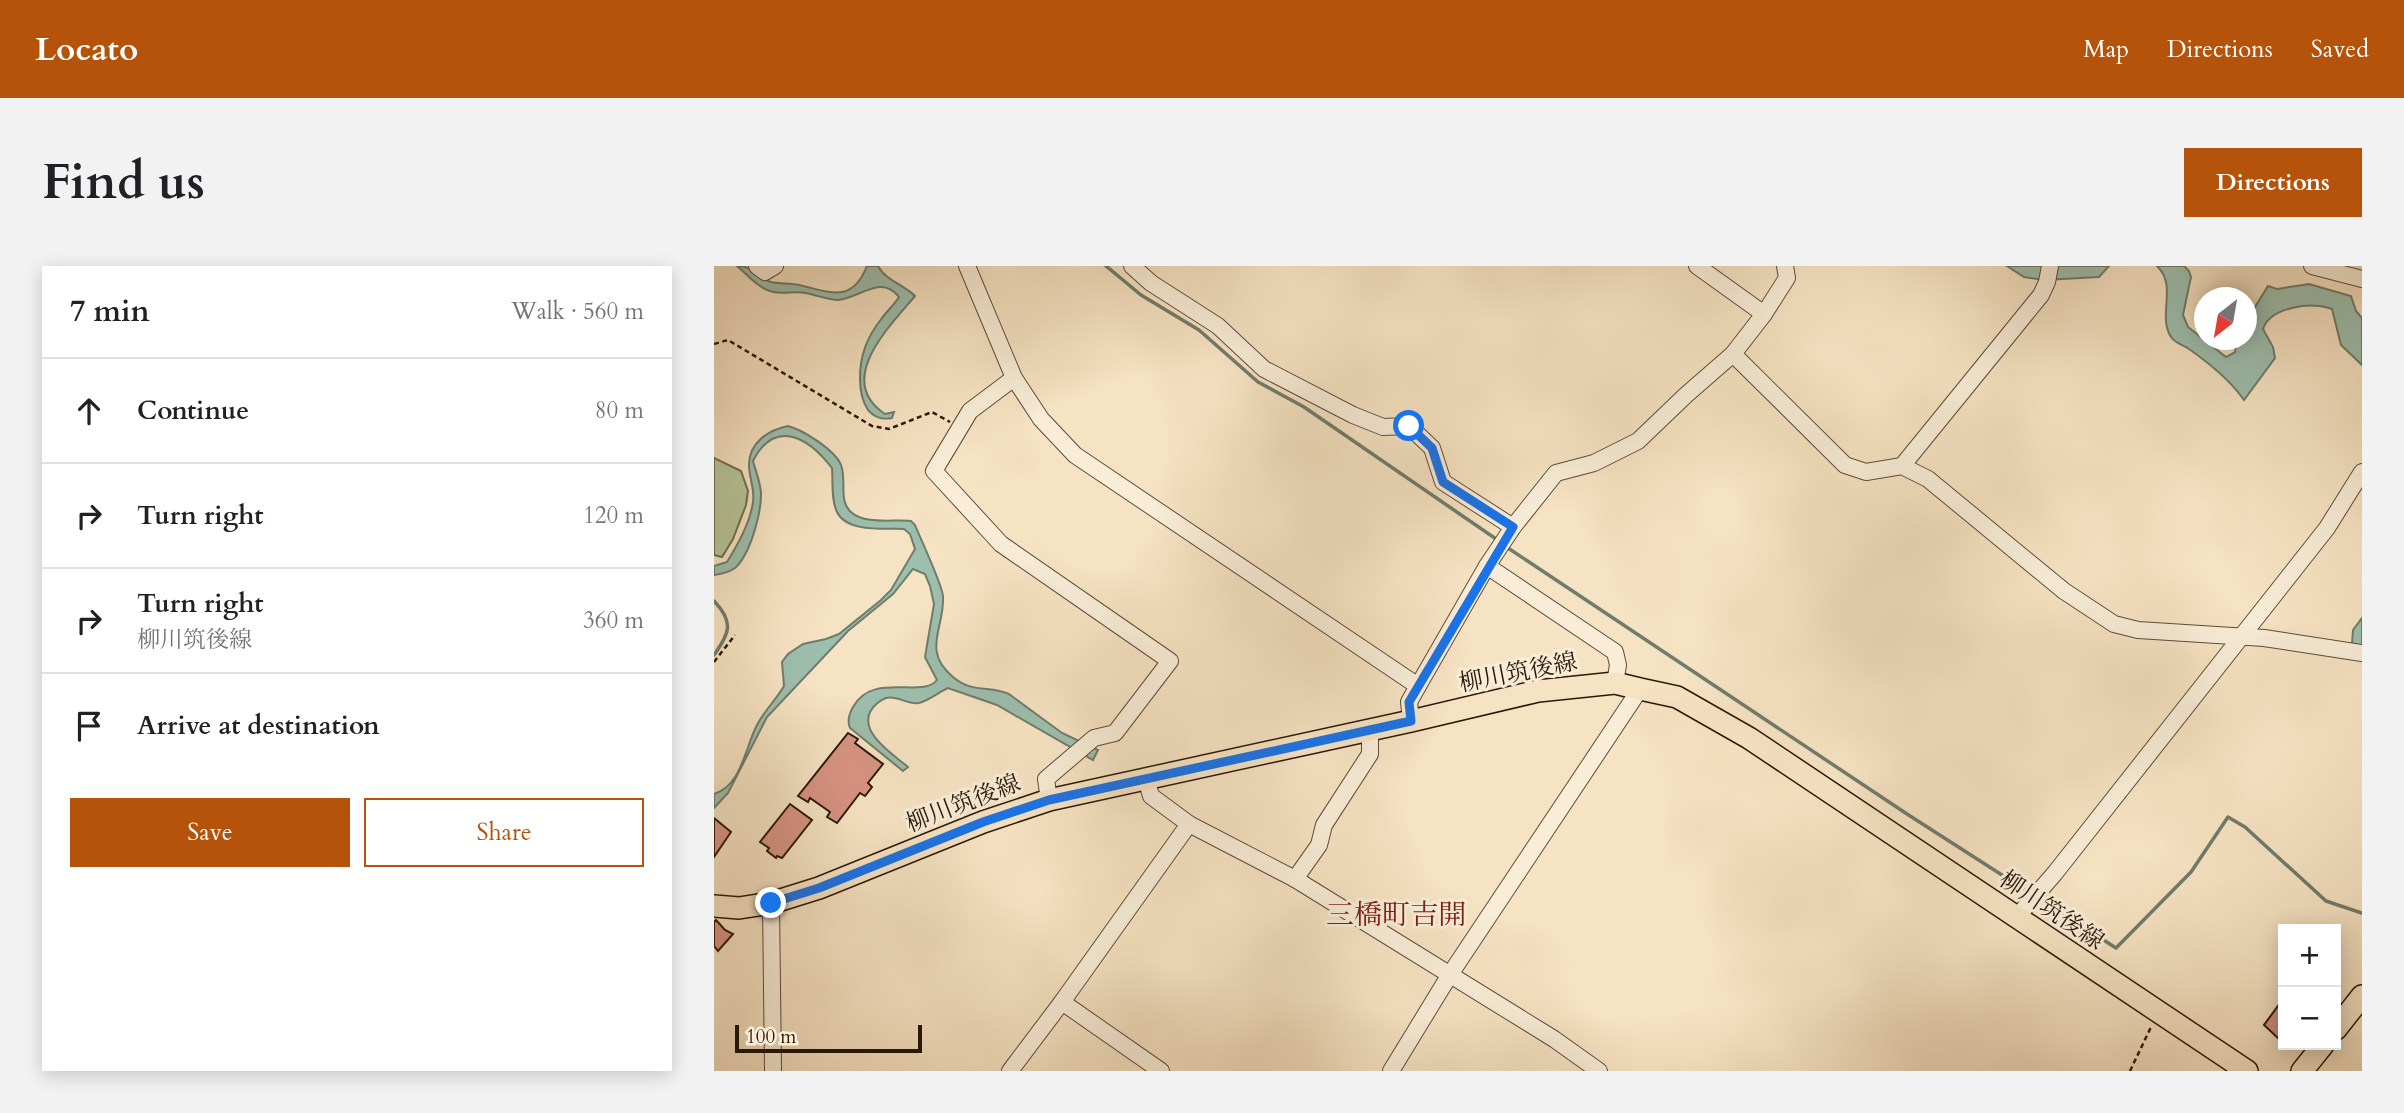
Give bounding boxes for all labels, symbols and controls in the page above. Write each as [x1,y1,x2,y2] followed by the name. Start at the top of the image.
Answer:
[35,27,138,72] text: Locato
[2083,33,2129,66] text: Map
[2167,33,2273,66] text: Directions
[2311,33,2369,66] text: Saved
[2184,148,2362,217] button: Directions
[42,149,205,216] text: Find us
[2194,287,2257,350] north arrow
[70,291,150,332] text: 7 min
[511,296,644,327] text: Walk · 560 m
[70,392,108,430] icon: ahead
[137,393,249,428] text: Continue
[595,395,644,426] text: 80 m
[1393,410,1424,441] route start
[70,497,108,535] icon: right
[137,498,264,533] text: Turn right
[583,500,644,531] text: 120 m
[137,586,264,621] text: Turn right
[70,602,108,640] icon: right
[583,605,644,636] text: 360 m
[137,624,252,655] text: 柳川筑後線
[1456,645,1580,700] street label: 柳川筑後線
[70,707,108,745] icon: arrive
[137,708,380,743] text: Arrive at destination
[901,767,1025,840] street label: 柳川筑後線
[70,798,350,867] button: Save
[364,798,644,867] button: Share
[1993,863,2111,958] street label: 柳川筑後線
[755,887,786,918] route end
[1326,896,1466,934] district label: 三橋町吉開
[2278,924,2341,1050] map controls
[2278,924,2341,987] button: +
[2278,987,2341,1050] button: −
[735,1022,922,1054] scale bar
[746,1024,796,1050] text: 100 m

